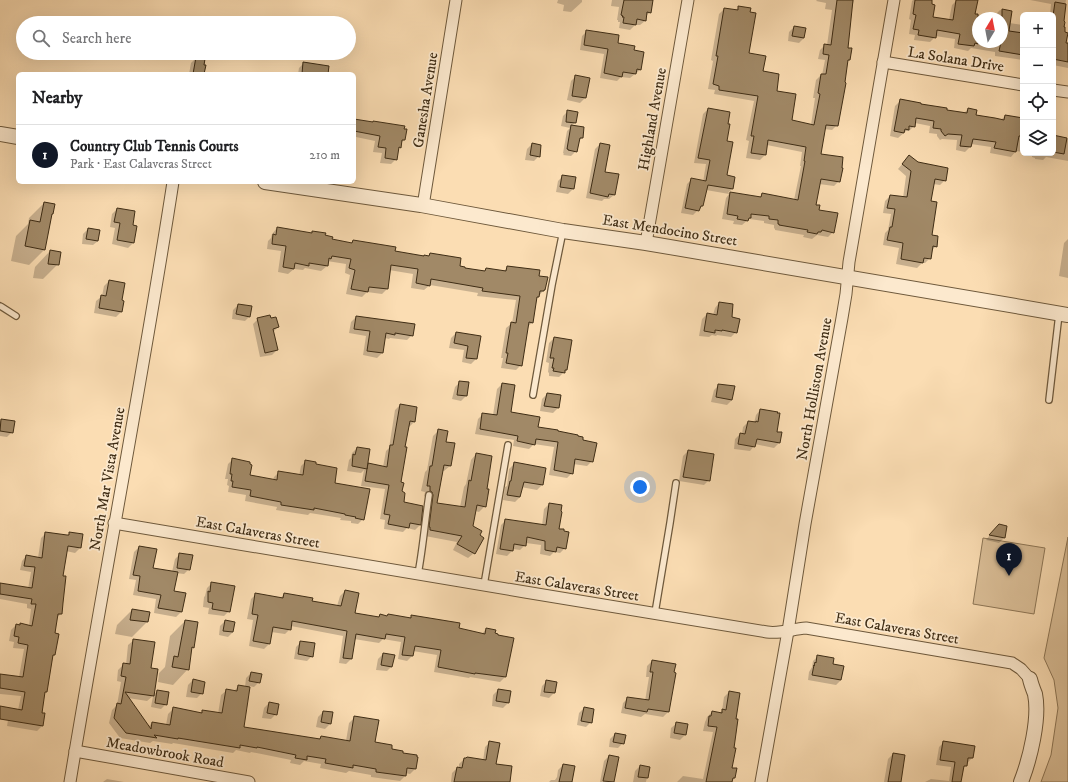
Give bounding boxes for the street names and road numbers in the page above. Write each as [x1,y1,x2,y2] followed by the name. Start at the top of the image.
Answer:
[906,43,1005,76] street label: La Solana Drive
[409,51,442,149] street label: Ganesha Avenue
[634,66,671,172] street label: Highland Avenue
[601,210,739,251] street label: East Mendocino Street
[793,316,836,462] street label: North Holliston Avenue
[86,406,129,552] street label: North Mar Vista Avenue
[194,512,322,553] street label: East Calaveras Street
[513,567,641,606] street label: East Calaveras Street
[833,608,961,649] street label: East Calaveras Street
[105,733,226,772] street label: Meadowbrook Road

